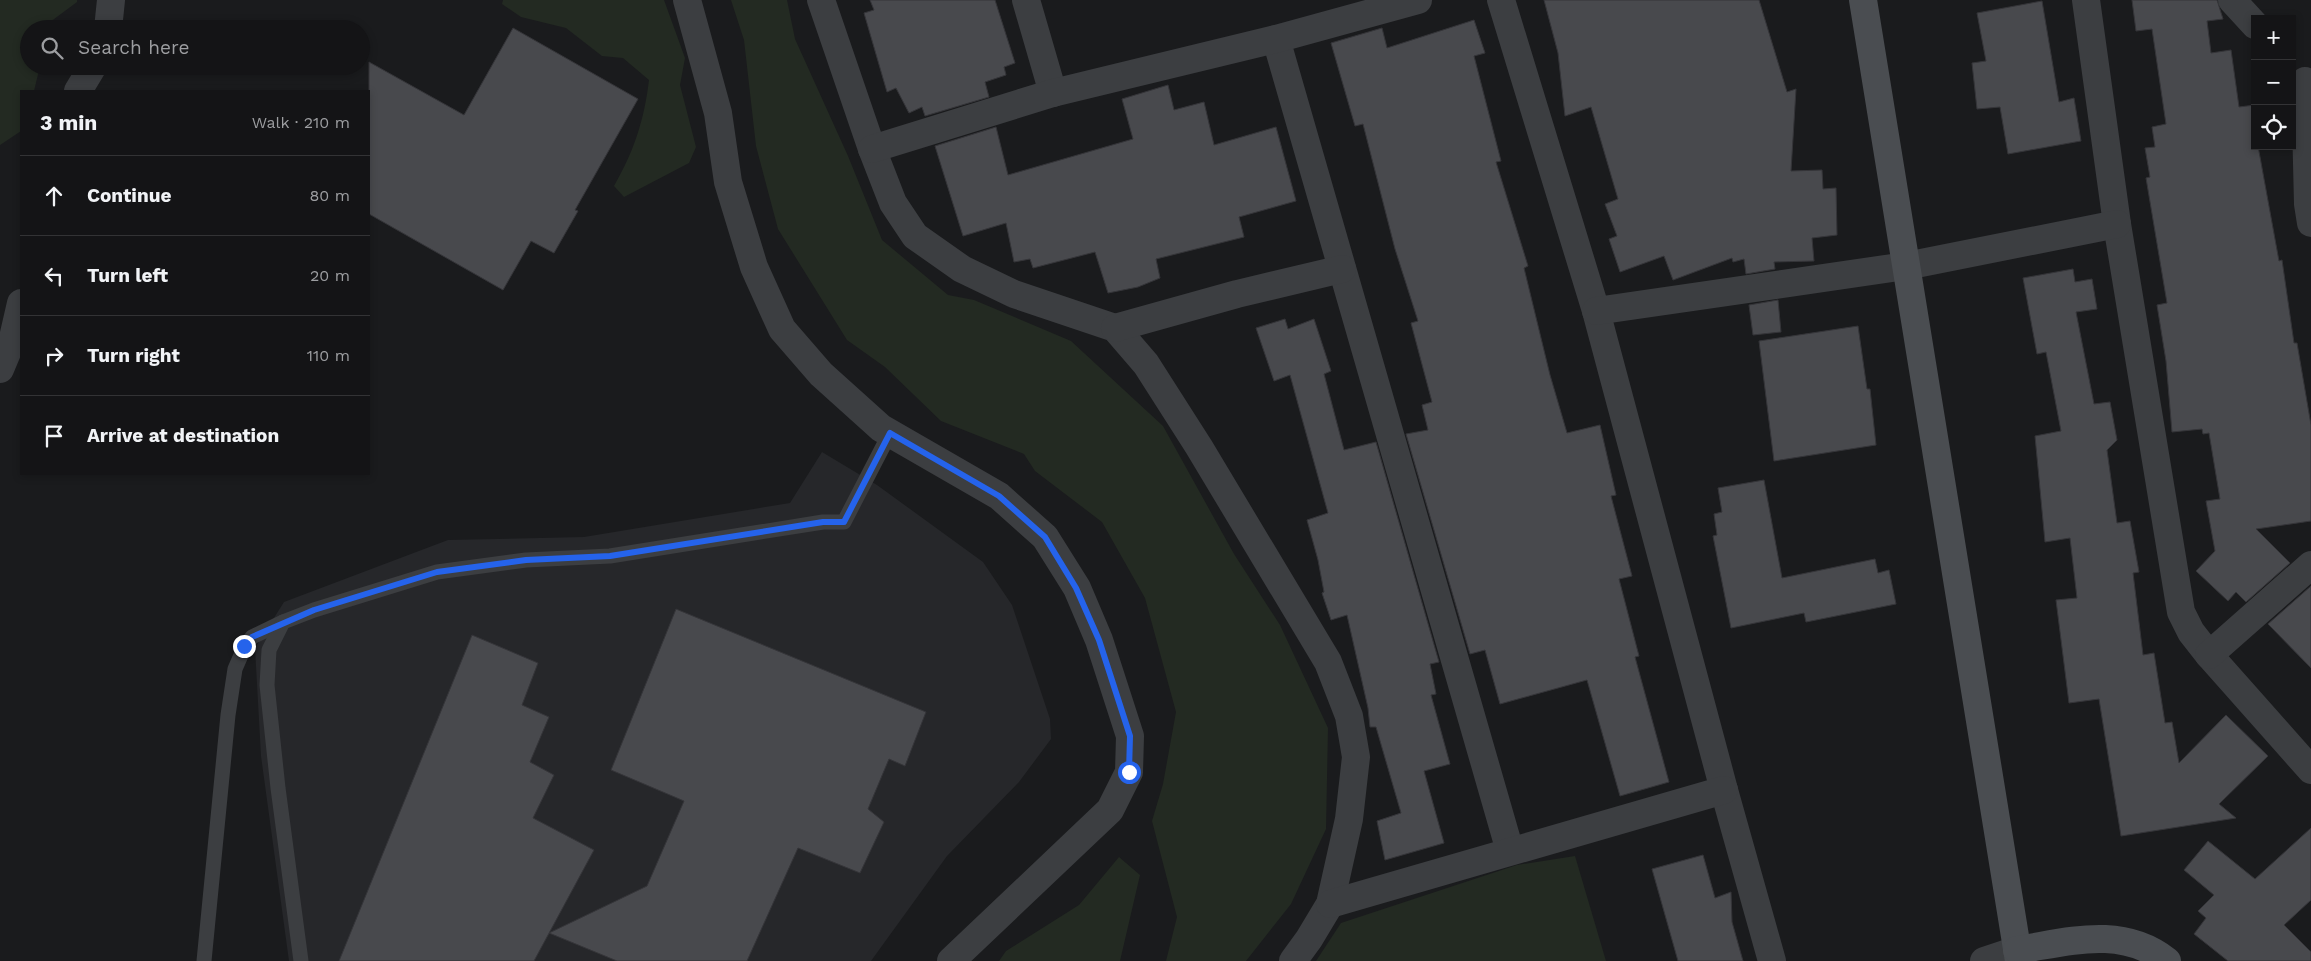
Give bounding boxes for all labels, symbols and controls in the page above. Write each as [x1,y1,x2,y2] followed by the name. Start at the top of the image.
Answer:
[2251,15,2296,150] map controls
[2251,15,2296,60] button: +
[20,20,370,75] search box
[38,34,66,62] icon: search
[78,36,189,59] text: Search here
[2251,60,2296,105] button: −
[2251,105,2296,150] button: locate
[40,110,97,135] text: 3 min
[252,113,350,132] text: Walk · 210 m
[40,182,68,210] icon: ahead
[87,184,171,207] text: Continue
[309,186,350,205] text: 80 m
[40,262,68,290] icon: left
[87,264,168,287] text: Turn left
[310,266,350,285] text: 20 m
[40,342,68,370] icon: right
[87,344,180,367] text: Turn right
[307,346,350,365] text: 110 m
[40,422,68,450] icon: arrive
[87,424,279,447] text: Arrive at destination
[233,635,256,658] route end
[1118,761,1141,784] route start

